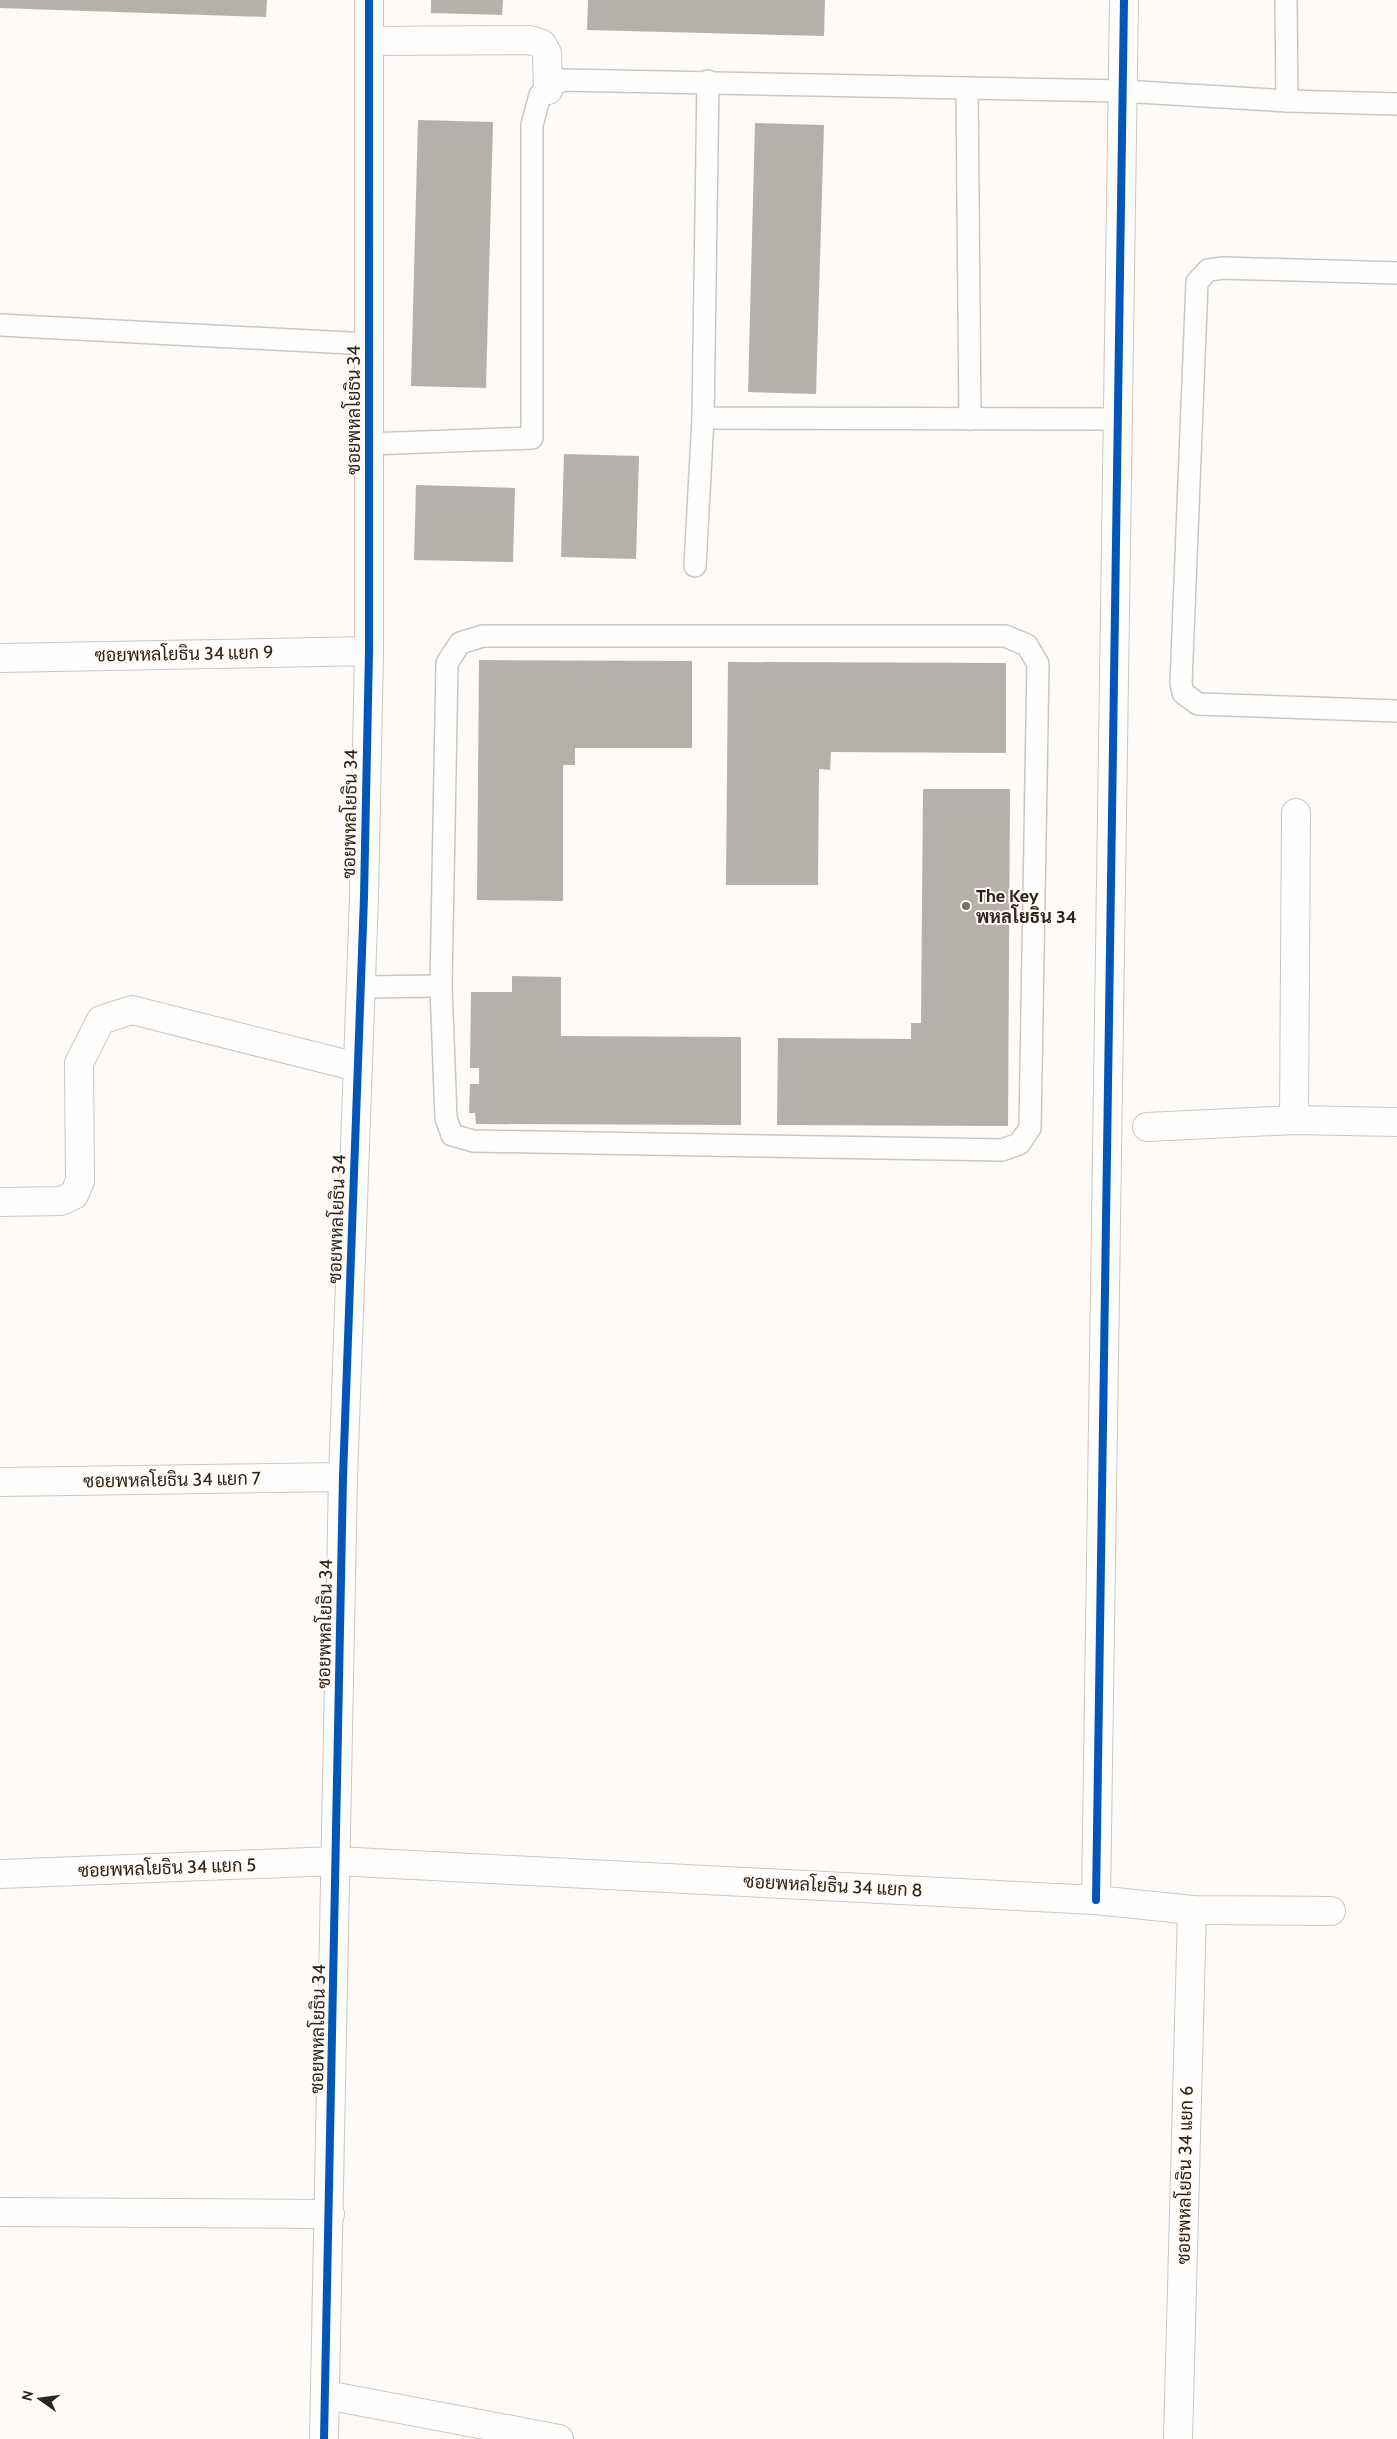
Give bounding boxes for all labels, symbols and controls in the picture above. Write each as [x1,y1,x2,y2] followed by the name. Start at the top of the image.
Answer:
[341,345,365,475] street label: ซอยพหลโยธิน 34
[94,639,274,667] street label: ซอยพหลโยธิน 34 แยก 9
[336,749,362,879] street label: ซอยพหลโยธิน 34
[976,885,1077,928] place label: The Key พหลโยธิน 34
[960,900,972,912] marker: The Key พหลโยธิน 34
[322,1154,350,1284] street label: ซอยพหลโยธิน 34
[83,1465,261,1493] street label: ซอยพหลโยธิน 34 แยก 7
[311,1559,337,1689] street label: ซอยพหลโยธิน 34
[77,1852,256,1882] street label: ซอยพหลโยธิน 34 แยก 5
[743,1868,923,1902] street label: ซอยพหลโยธิน 34 แยก 8
[304,1964,330,2094] street label: ซอยพหลโยธิน 34
[1170,2085,1198,2265] street label: ซอยพหลโยธิน 34 แยก 6
[15,2374,65,2424] north arrow
[17,2389,37,2403] text: N

